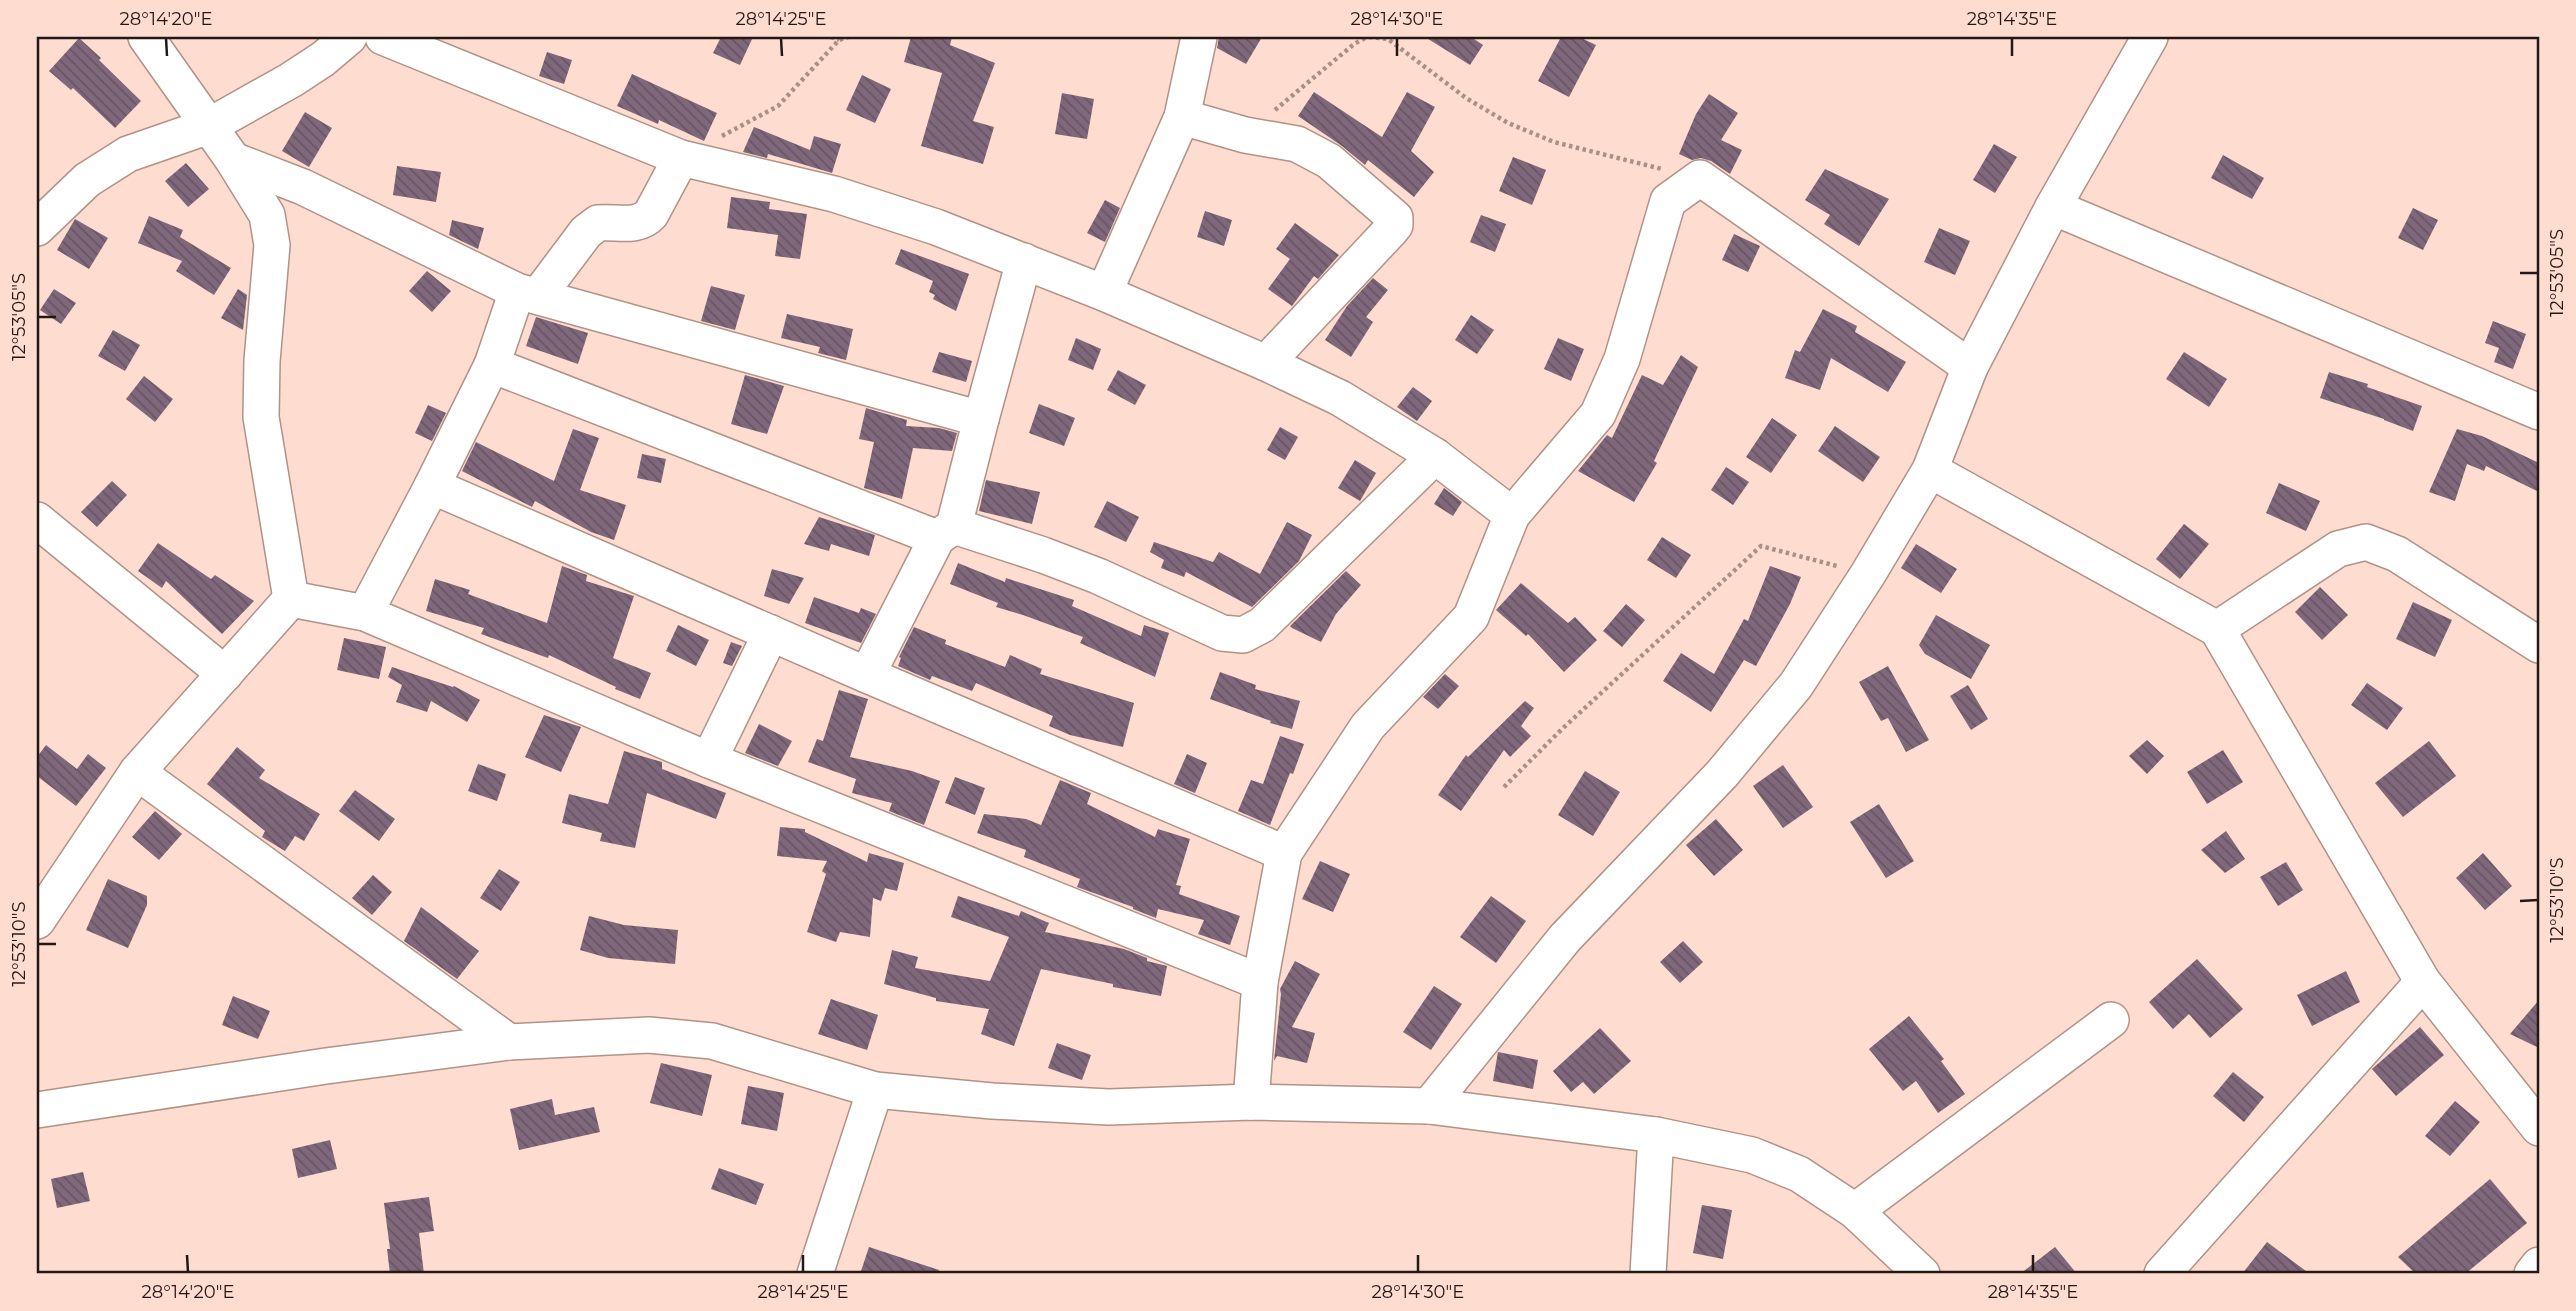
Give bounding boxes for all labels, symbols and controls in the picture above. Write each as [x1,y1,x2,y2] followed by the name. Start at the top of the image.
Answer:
[120,8,212,30] text: 28°14'20"E
[735,8,827,30] text: 28°14'25"E
[1351,8,1443,30] text: 28°14'30"E
[1967,8,2057,30] text: 28°14'35"E
[2546,229,2568,317] text: 12°53'05"S
[8,273,30,361] text: 12°53'05"S
[2546,857,2568,943] text: 12°53'10"S
[8,901,30,987] text: 12°53'10"S
[142,1281,234,1303] text: 28°14'20"E
[757,1281,849,1303] text: 28°14'25"E
[1372,1281,1464,1303] text: 28°14'30"E
[1988,1281,2078,1303] text: 28°14'35"E

